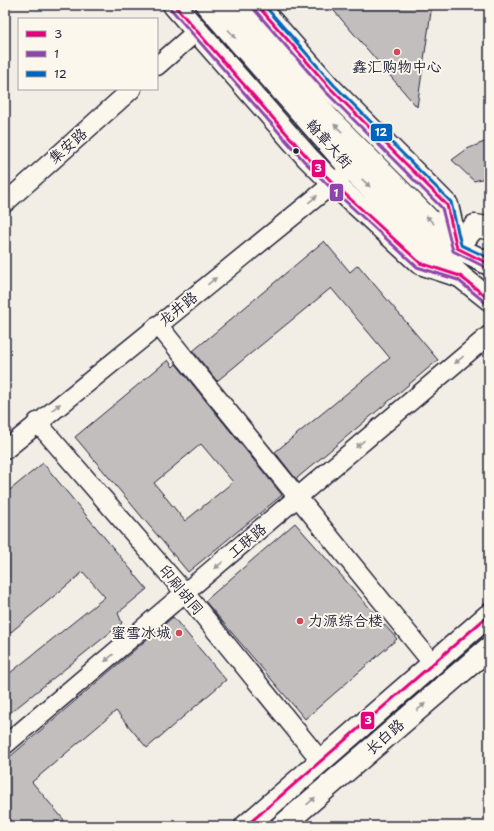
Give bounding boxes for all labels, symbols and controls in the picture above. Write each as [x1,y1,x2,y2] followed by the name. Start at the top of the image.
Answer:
[18,18,158,90] legend
[54,26,62,42] text: 3
[228,29,237,40] one-way arrow
[54,46,59,62] text: 1
[392,47,402,57] marker: 鑫汇购物中心
[352,57,442,77] place label: 鑫汇购物中心
[54,66,67,82] text: 12
[301,115,357,173] street label: 翰章大街
[333,123,343,133] one-way arrow
[370,123,393,142] line badge: 12
[45,124,91,168] street label: 集安路
[375,125,387,140] text: 12
[291,146,301,156] unlabelled marker
[311,159,326,178] line badge: 3
[314,161,322,176] text: 3
[361,178,371,188] one-way arrow
[329,183,344,202] line badge: 1
[333,186,339,201] text: 1
[307,195,318,204] one-way arrow
[425,215,435,225] one-way arrow
[206,277,217,285] one-way arrow
[154,287,202,331] street label: 龙井路
[454,356,465,365] one-way arrow
[51,402,62,411] one-way arrow
[355,440,366,449] one-way arrow
[223,519,271,563] street label: 工联路
[213,560,224,569] one-way arrow
[154,561,208,619] street label: 印刷胡同
[308,611,383,631] place label: 力源综合楼
[295,616,305,626] marker: 力源综合楼
[111,623,171,643] place label: 蜜雪冰城
[174,628,184,638] marker: 蜜雪冰城
[103,653,114,662] one-way arrow
[416,702,426,711] one-way arrow
[360,711,375,730] line badge: 3
[364,713,372,728] text: 3
[361,715,409,759] street label: 长白路
[306,796,317,805] one-way arrow

